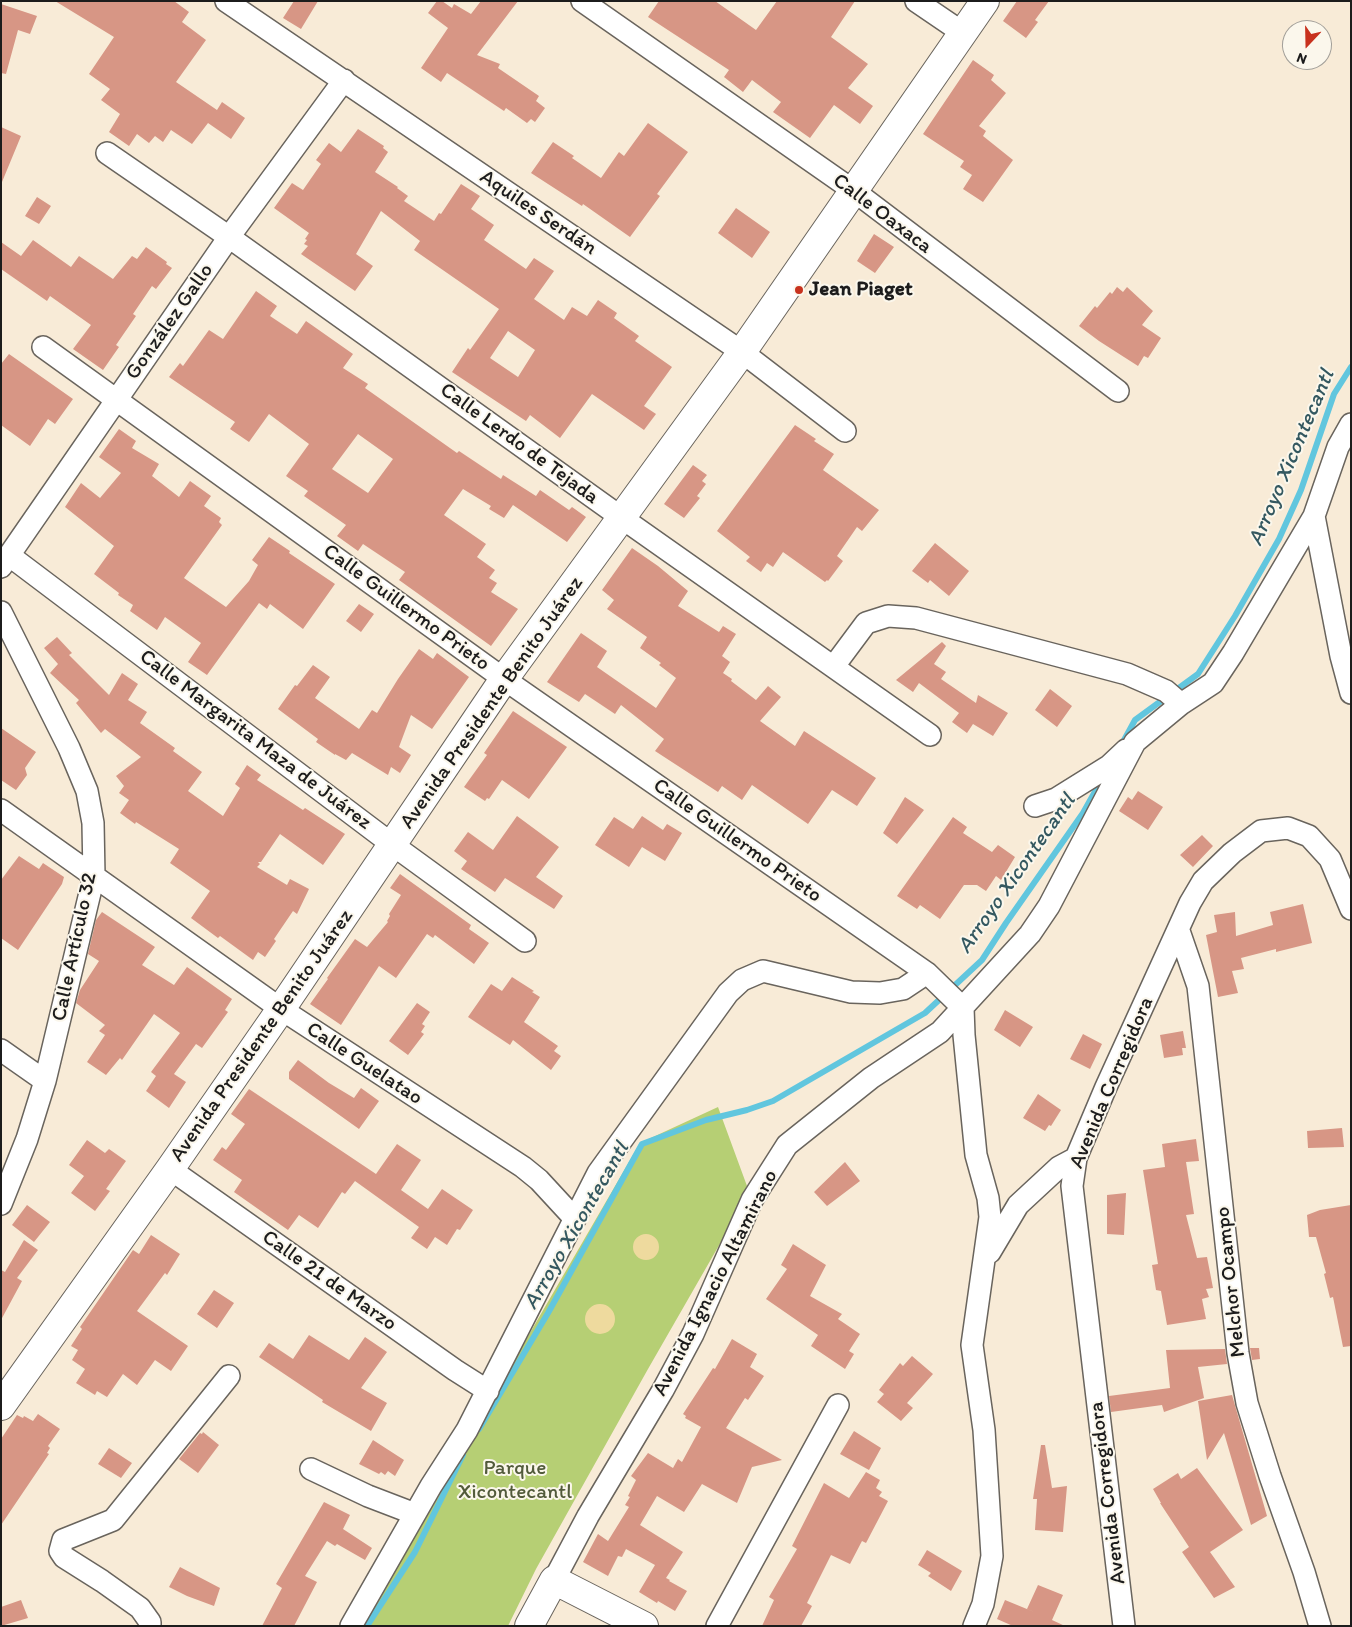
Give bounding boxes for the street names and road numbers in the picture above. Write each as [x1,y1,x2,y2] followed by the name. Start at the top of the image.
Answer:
[475,165,601,261] street label: Aquiles Serdán
[827,168,937,260] street label: Calle Oaxaca
[121,259,219,385] street label: González Gallo
[435,378,603,510] street label: Calle Lerdo de Tejada
[318,539,494,677] street label: Calle Guillermo Prieto
[395,572,589,834] street label: Avenida Presidente Benito Juárez
[134,644,376,836] street label: Calle Margarita Maza de Juárez
[648,773,826,909] street label: Calle Guillermo Prieto
[47,870,103,1024] street label: Calle Artículo 32
[165,905,359,1167] street label: Avenida Presidente Benito Juárez
[1065,994,1159,1172] street label: Avenida Corregidora
[301,1017,427,1111] street label: Calle Guelatao
[648,1166,784,1400] street label: Avenida Ignacio Altamirano
[1211,1205,1251,1359] street label: Melchor Ocampo
[257,1225,401,1337] street label: Calle 21 de Marzo
[1084,1400,1132,1586] street label: Avenida Corregidora

